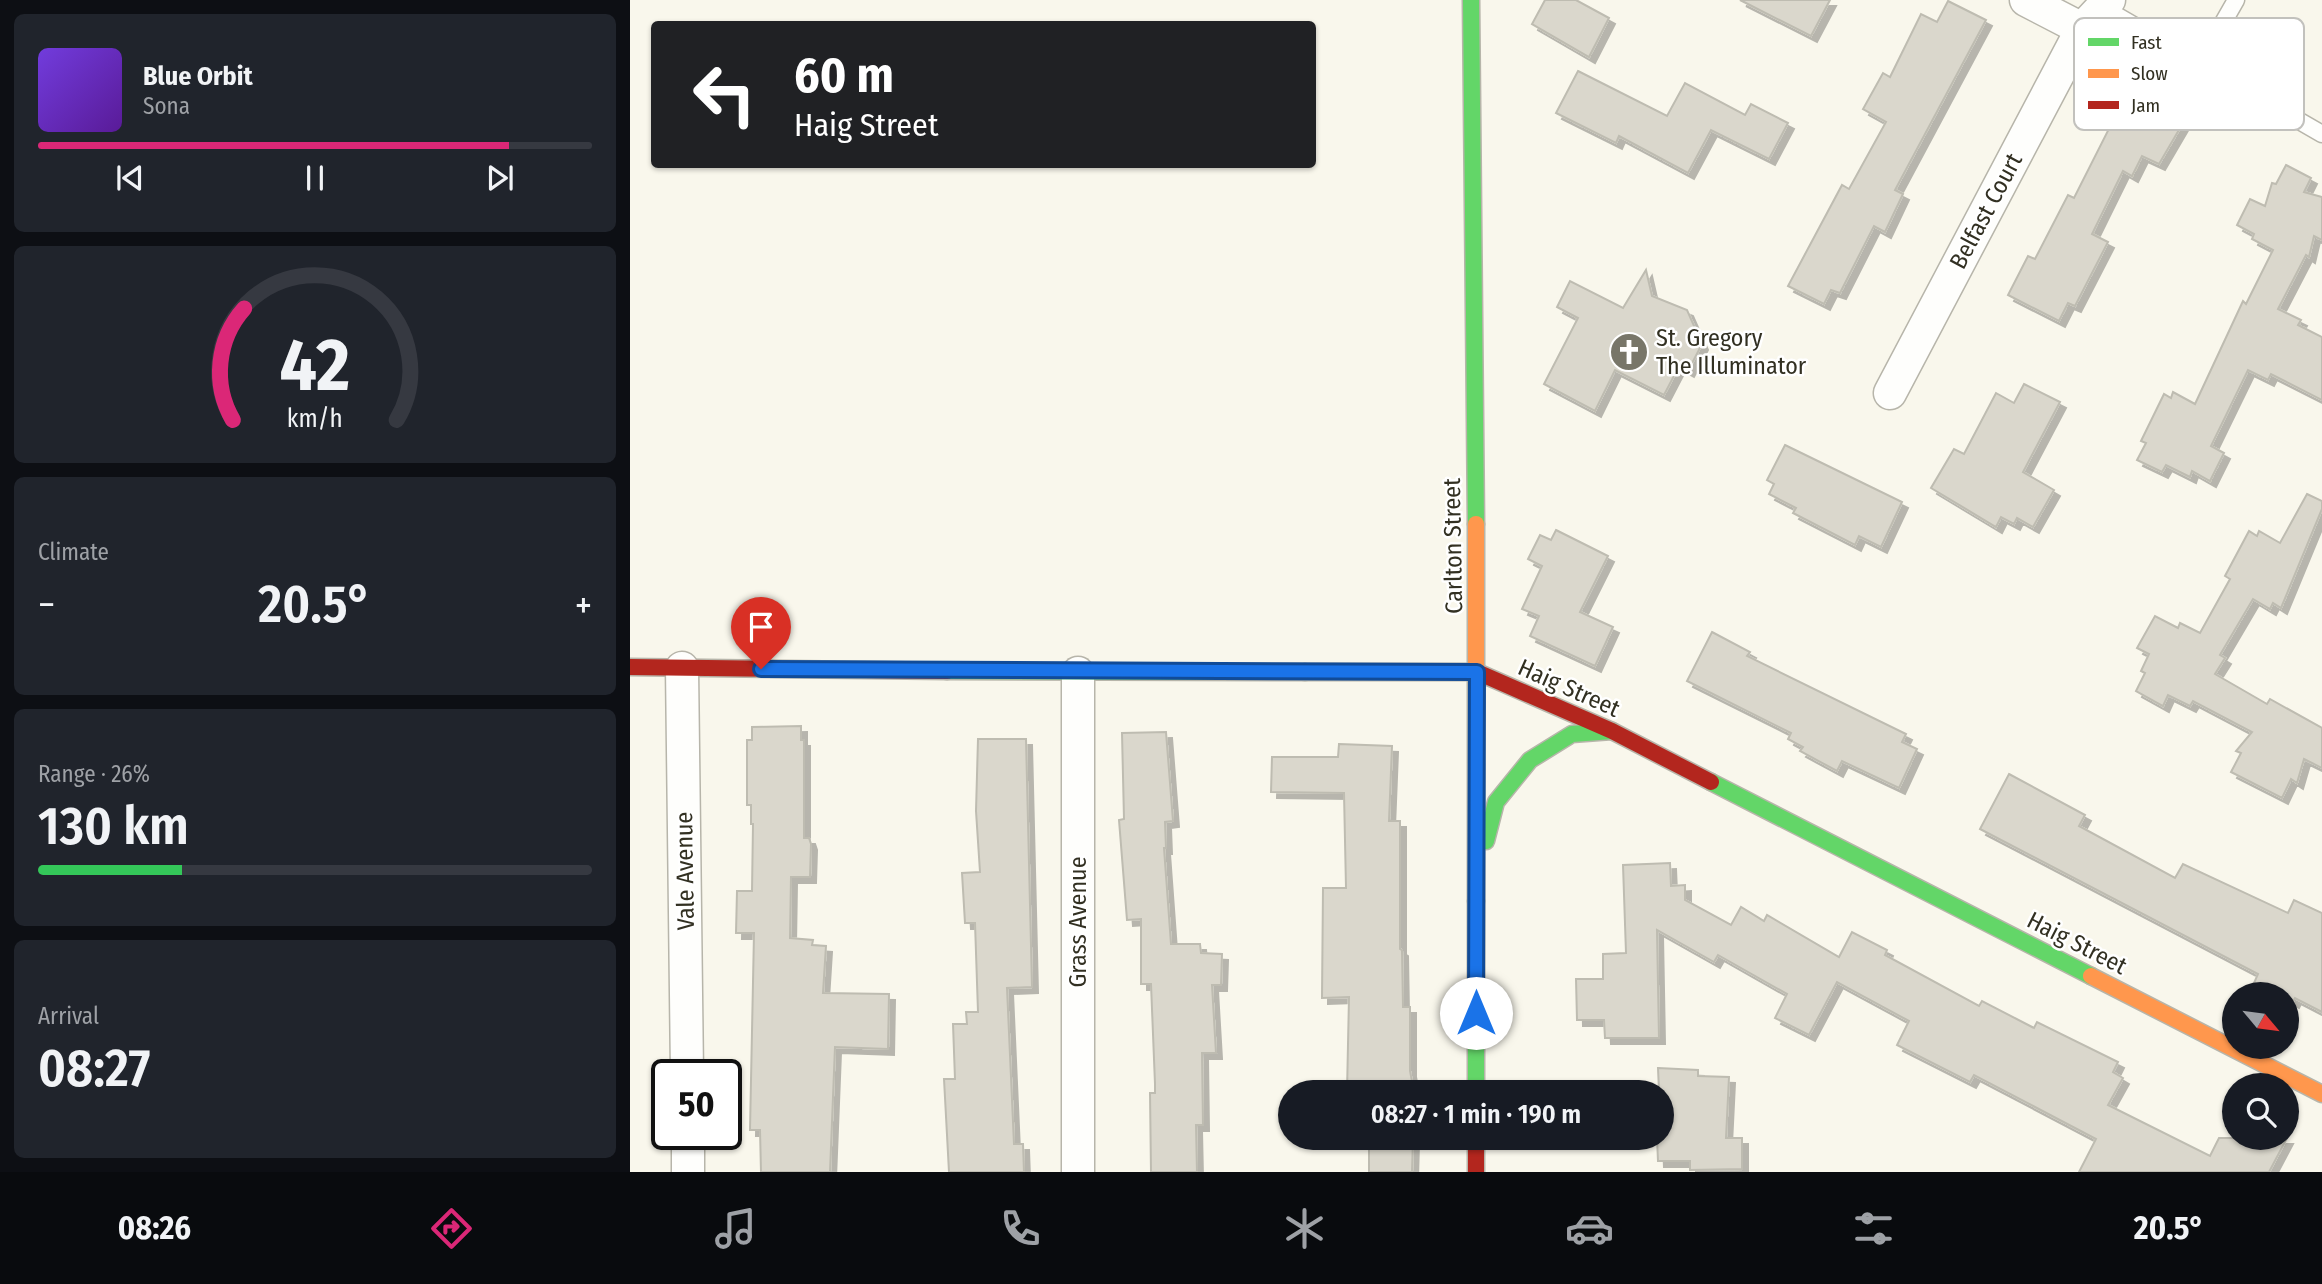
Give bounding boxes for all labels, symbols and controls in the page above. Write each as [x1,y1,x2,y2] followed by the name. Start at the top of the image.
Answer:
[2074,18,2304,130] legend
[2131,31,2162,54] text: Fast
[794,46,894,105] text: 60 m
[679,49,770,140] icon: left
[143,61,253,92] text: Blue Orbit
[2131,62,2168,85] text: Slow
[143,92,190,120] text: Sona
[2131,94,2160,117] text: Jam
[794,106,938,144] text: Haig Street
[1944,148,2028,273] street label: Belfast Court
[111,159,149,197] icon: previous
[296,159,334,197] icon: pause
[481,159,519,197] icon: next
[280,323,350,410] text: 42
[1656,324,1807,380] place label: St. Gregory The Illuminator
[1608,331,1650,373] church icon: St. Gregory The Illuminator
[287,404,343,434] text: km/h
[1438,478,1468,614] street label: Carlton Street
[38,538,109,566] text: Climate
[258,573,372,636] text: 20.5°
[38,582,55,628] text: −
[575,582,592,628] text: +
[731,597,791,669] pin
[742,608,780,646] icon: arrive
[1514,653,1624,723] street label: Haig Street
[38,760,150,788] text: Range · 26%
[38,795,189,858] text: 130 km
[670,811,700,931] street label: Vale Avenue
[1064,857,1092,988] street label: Grass Avenue
[2022,906,2132,980] street label: Haig Street
[1439,976,1513,1050] position arrow
[2222,982,2300,1059] north arrow
[2222,982,2299,1150] map controls
[38,1002,99,1030] text: Arrival
[38,1037,150,1100] text: 08:27
[651,1059,742,1150] speed limit sign: 50
[2222,1073,2299,1150] button: search
[1371,1099,1581,1130] text: 08:27 · 1 min · 190 m
[427,1204,476,1253] icon: directions
[711,1204,760,1253] icon: music
[996,1204,1045,1253] icon: phone
[1280,1204,1329,1253] icon: climate
[1565,1204,1614,1253] icon: car
[1849,1204,1898,1253] icon: filters
[118,1209,191,1247] text: 08:26
[2134,1209,2204,1247] text: 20.5°

